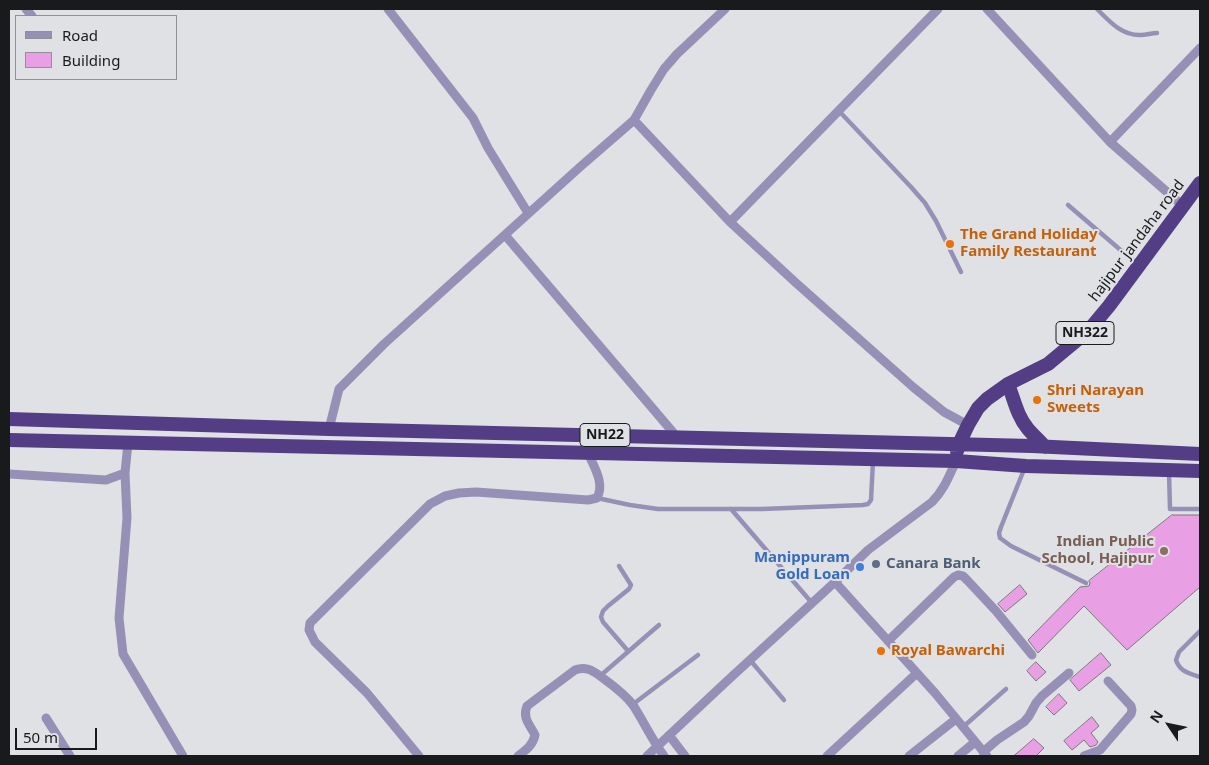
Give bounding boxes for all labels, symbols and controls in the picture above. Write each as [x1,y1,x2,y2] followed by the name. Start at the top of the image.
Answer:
[15,15,178,80] legend
[62,25,98,45] text: Road
[62,50,120,70] text: Building
[1085,177,1189,305] street label: hajipur jandaha road
[960,226,1097,261] place label: The Grand Holiday Family Restaurant
[944,238,956,250] marker: The Grand Holiday Family Restaurant
[1056,322,1114,344] road number: NH322
[1047,382,1144,417] place label: Shri Narayan Sweets
[1031,394,1043,406] marker: Shri Narayan Sweets
[580,424,630,446] road number: NH22
[1042,533,1154,568] place label: Indian Public School, Hajipur
[1158,545,1170,557] marker: Indian Public School, Hajipur
[754,549,850,584] place label: Manippuram Gold Loan
[886,555,981,573] place label: Canara Bank
[870,558,882,570] marker: Canara Bank
[854,561,866,573] marker: Manippuram Gold Loan
[891,642,1005,660] place label: Royal Bawarchi
[875,645,887,657] marker: Royal Bawarchi
[1144,700,1194,750] north arrow
[1145,706,1167,726] text: N
[18,718,100,750] scale bar
[23,727,58,747] text: 50 m

